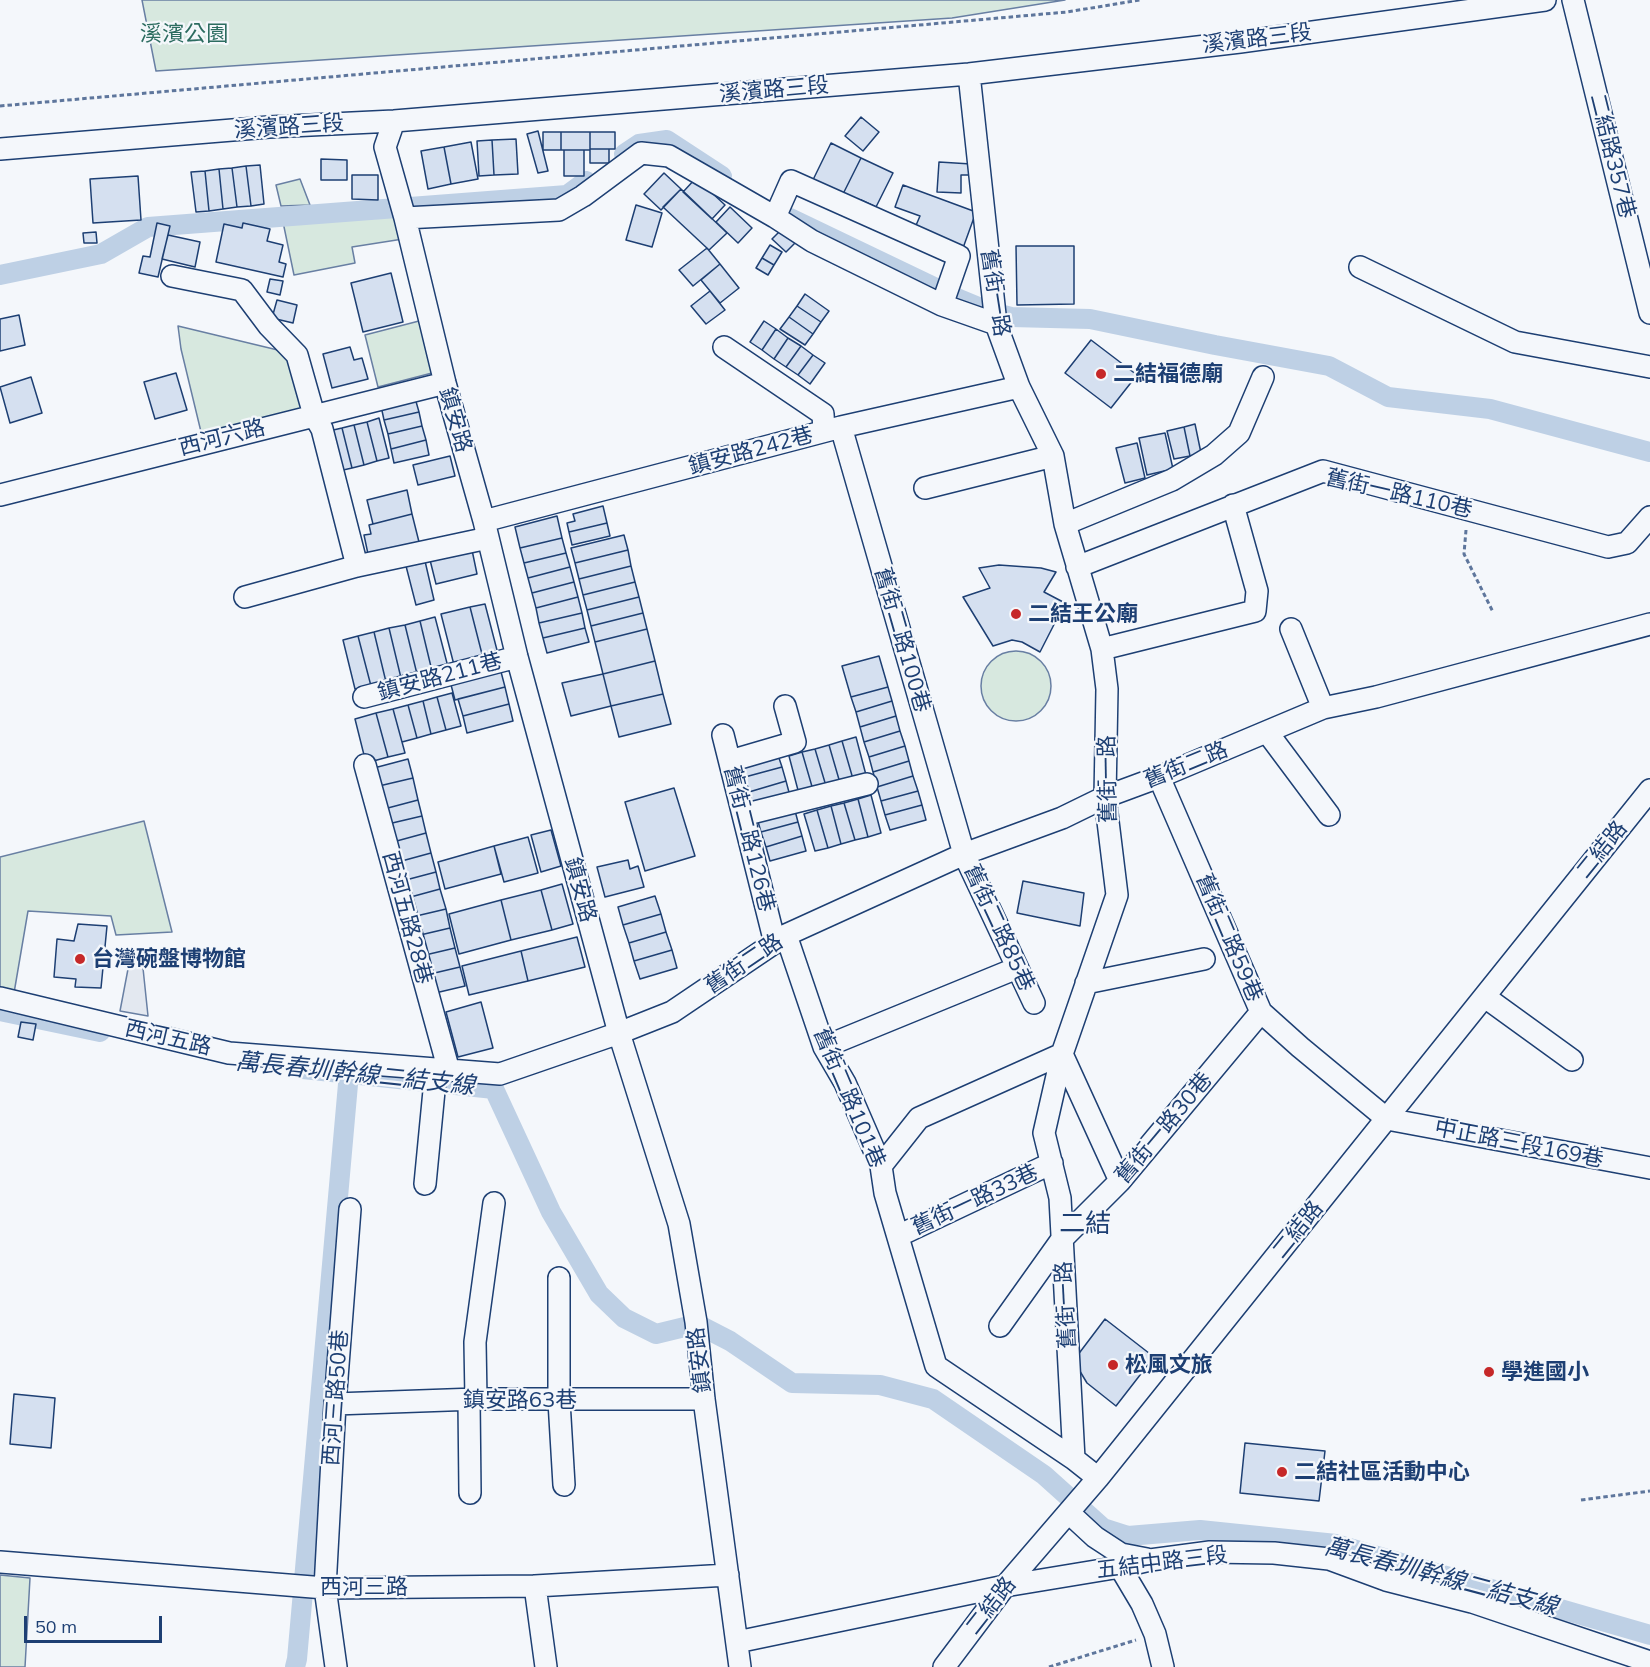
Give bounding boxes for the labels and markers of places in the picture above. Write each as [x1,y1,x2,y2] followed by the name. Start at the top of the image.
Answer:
[1113,361,1223,387] place label: 二結福德廟
[1094,367,1108,381] marker: 二結福德廟
[1028,601,1138,627] place label: 二結王公廟
[1009,607,1023,621] marker: 二結王公廟
[92,946,246,972] place label: 台灣碗盤博物館
[73,952,87,966] marker: 台灣碗盤博物館
[1125,1352,1213,1378] place label: 松風文旅
[1106,1358,1120,1372] marker: 松風文旅
[1501,1359,1589,1385] place label: 學進國小
[1482,1365,1496,1379] marker: 學進國小
[1294,1459,1470,1485] place label: 二結社區活動中心
[1275,1465,1289,1479] marker: 二結社區活動中心

